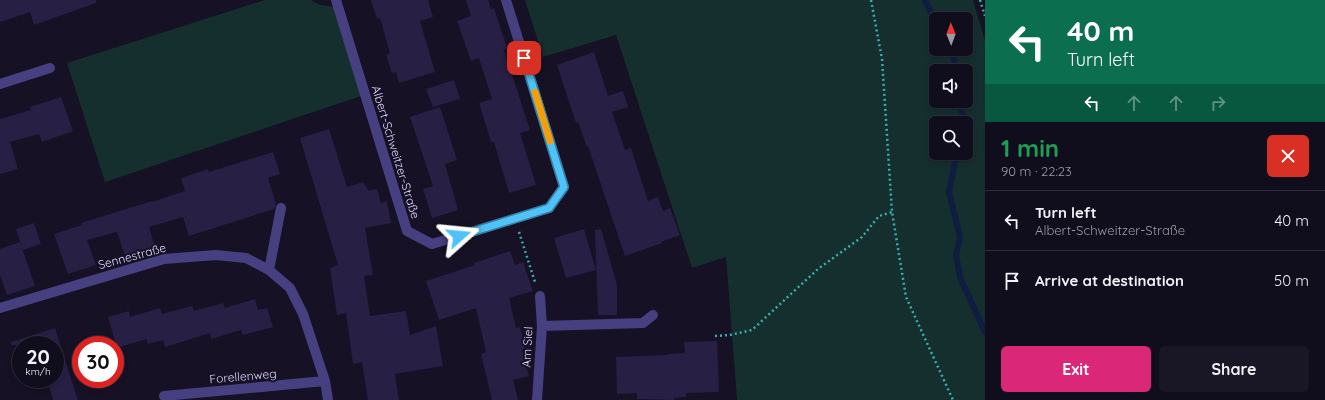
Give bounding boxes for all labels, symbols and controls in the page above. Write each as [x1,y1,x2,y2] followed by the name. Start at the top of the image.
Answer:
[929,12,973,56] north arrow
[929,12,973,160] map controls
[1067,13,1134,48] text: 40 m
[1001,16,1053,68] icon: left
[507,41,541,75] pin
[513,47,535,69] icon: arrive
[1067,48,1135,71] text: Turn left
[929,64,973,108] button: sound
[369,84,423,221] street label: Albert-Schweitzer-Straße
[1081,92,1103,114] icon: left
[1123,92,1145,114] icon: ahead
[1165,92,1187,114] icon: ahead
[1207,92,1229,114] icon: right
[929,116,973,160] button: search
[1001,133,1059,163] text: 1 min
[1267,135,1309,177] button: close
[1001,163,1072,179] text: 90 m · 22:23
[1035,203,1097,222] text: Turn left
[1001,210,1023,232] icon: left
[1274,211,1309,230] text: 40 m
[438,215,480,257] position arrow
[1035,222,1185,238] text: Albert-Schweitzer-Straße
[96,240,168,272] street label: Sennestraße
[1001,270,1023,292] icon: arrive
[1035,271,1184,290] text: Arrive at destination
[1274,271,1309,290] text: 50 m
[518,326,536,368] street label: Am Siel
[72,336,124,388] speed limit sign: 30
[26,344,50,369] text: 20
[1001,346,1151,392] button: Exit
[1159,346,1309,392] button: Share
[25,365,51,378] text: km/h
[209,366,277,386] street label: Forellenweg

